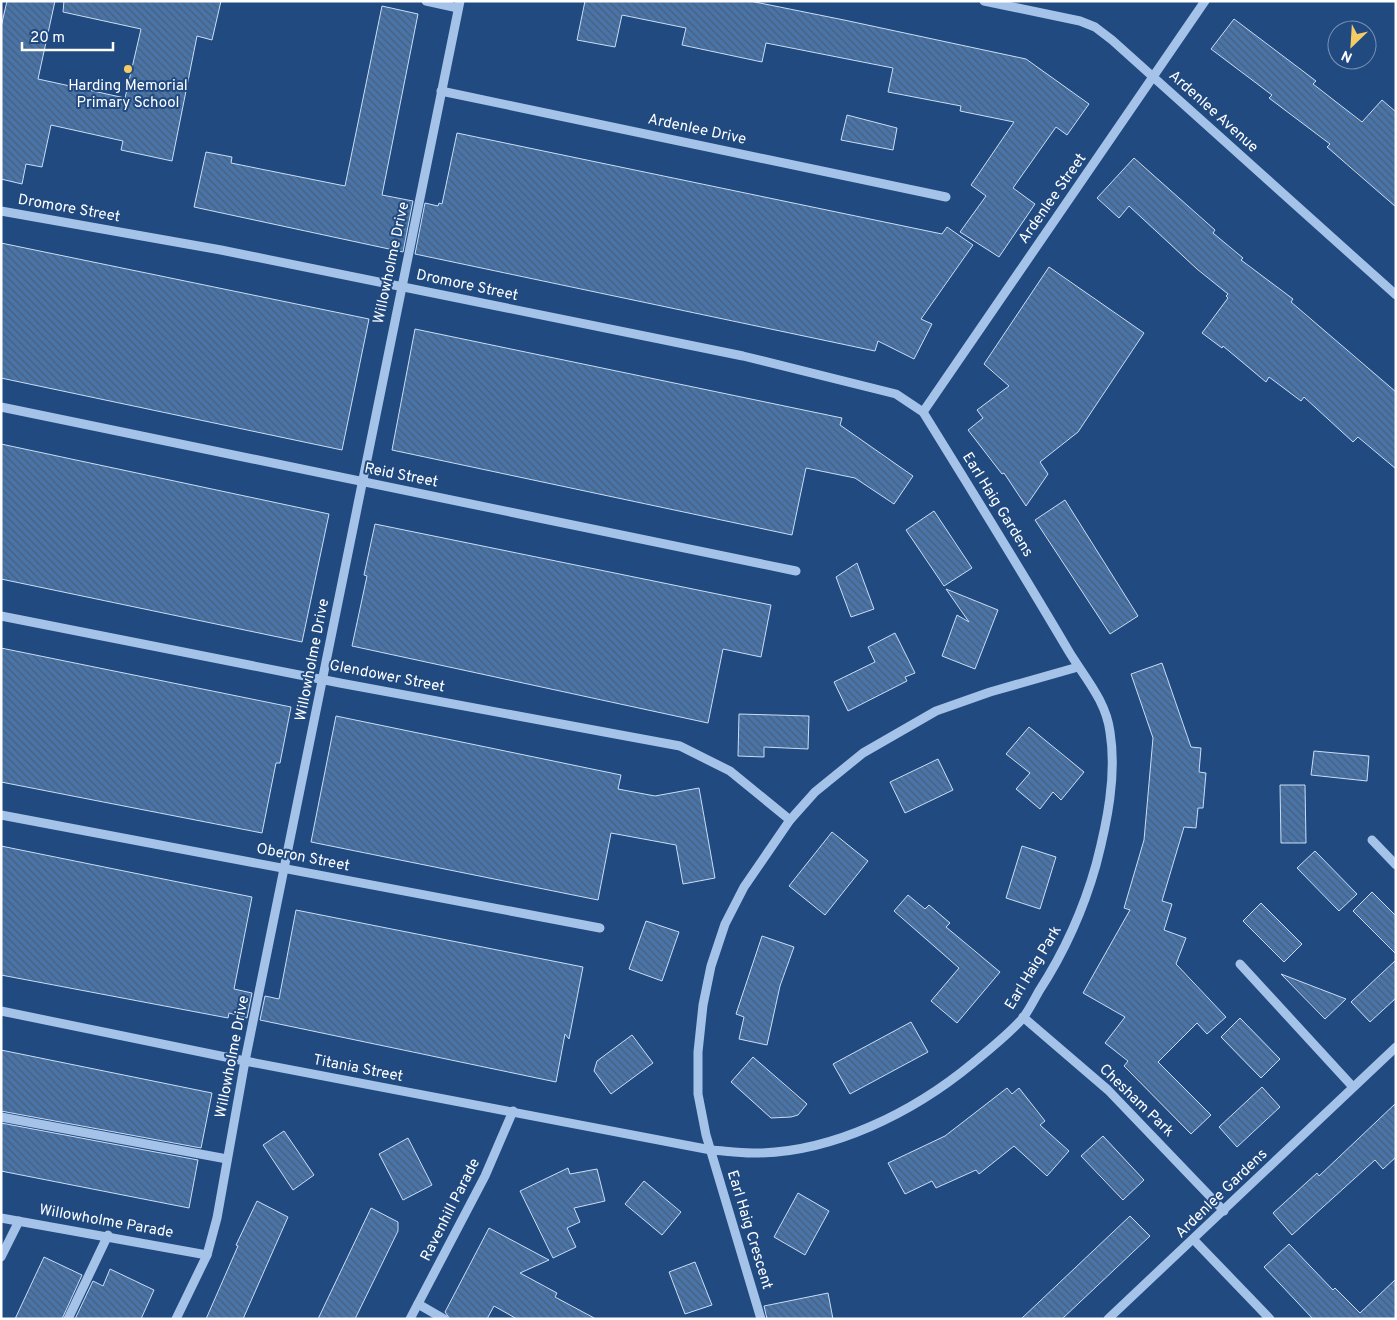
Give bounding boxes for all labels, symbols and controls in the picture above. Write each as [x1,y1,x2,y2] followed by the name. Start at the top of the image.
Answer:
[22,20,114,52] scale bar
[1327,20,1377,70] north arrow
[30,29,65,48] text: 20 m
[1339,46,1355,65] text: N
[122,63,134,75] marker: Harding Memorial Primary School
[1164,67,1262,157] street label: Ardenlee Avenue
[68,77,188,113] place label: Harding Memorial Primary School
[646,110,748,150] street label: Ardenlee Drive
[1015,150,1091,248] street label: Ardenlee Street
[16,191,122,227] street label: Dromore Street
[370,200,414,326] street label: Willowholme Drive
[414,266,520,306] street label: Dromore Street
[957,449,1037,561] street label: Earl Haig Gardens
[363,460,439,492] street label: Reid Street
[292,597,334,723] street label: Willowholme Drive
[328,656,446,698] street label: Glendower Street
[255,840,351,876] street label: Oberon Street
[1001,922,1067,1014] street label: Earl Haig Park
[212,994,254,1120] street label: Willowholme Drive
[311,1051,405,1087] street label: Titania Street
[1094,1060,1178,1142] street label: Chesham Park
[1172,1145,1272,1243] street label: Ardenlee Gardens
[417,1155,485,1265] street label: Ravenhill Parade
[722,1168,776,1292] street label: Earl Haig Crescent
[37,1201,175,1243] street label: Willowholme Parade

